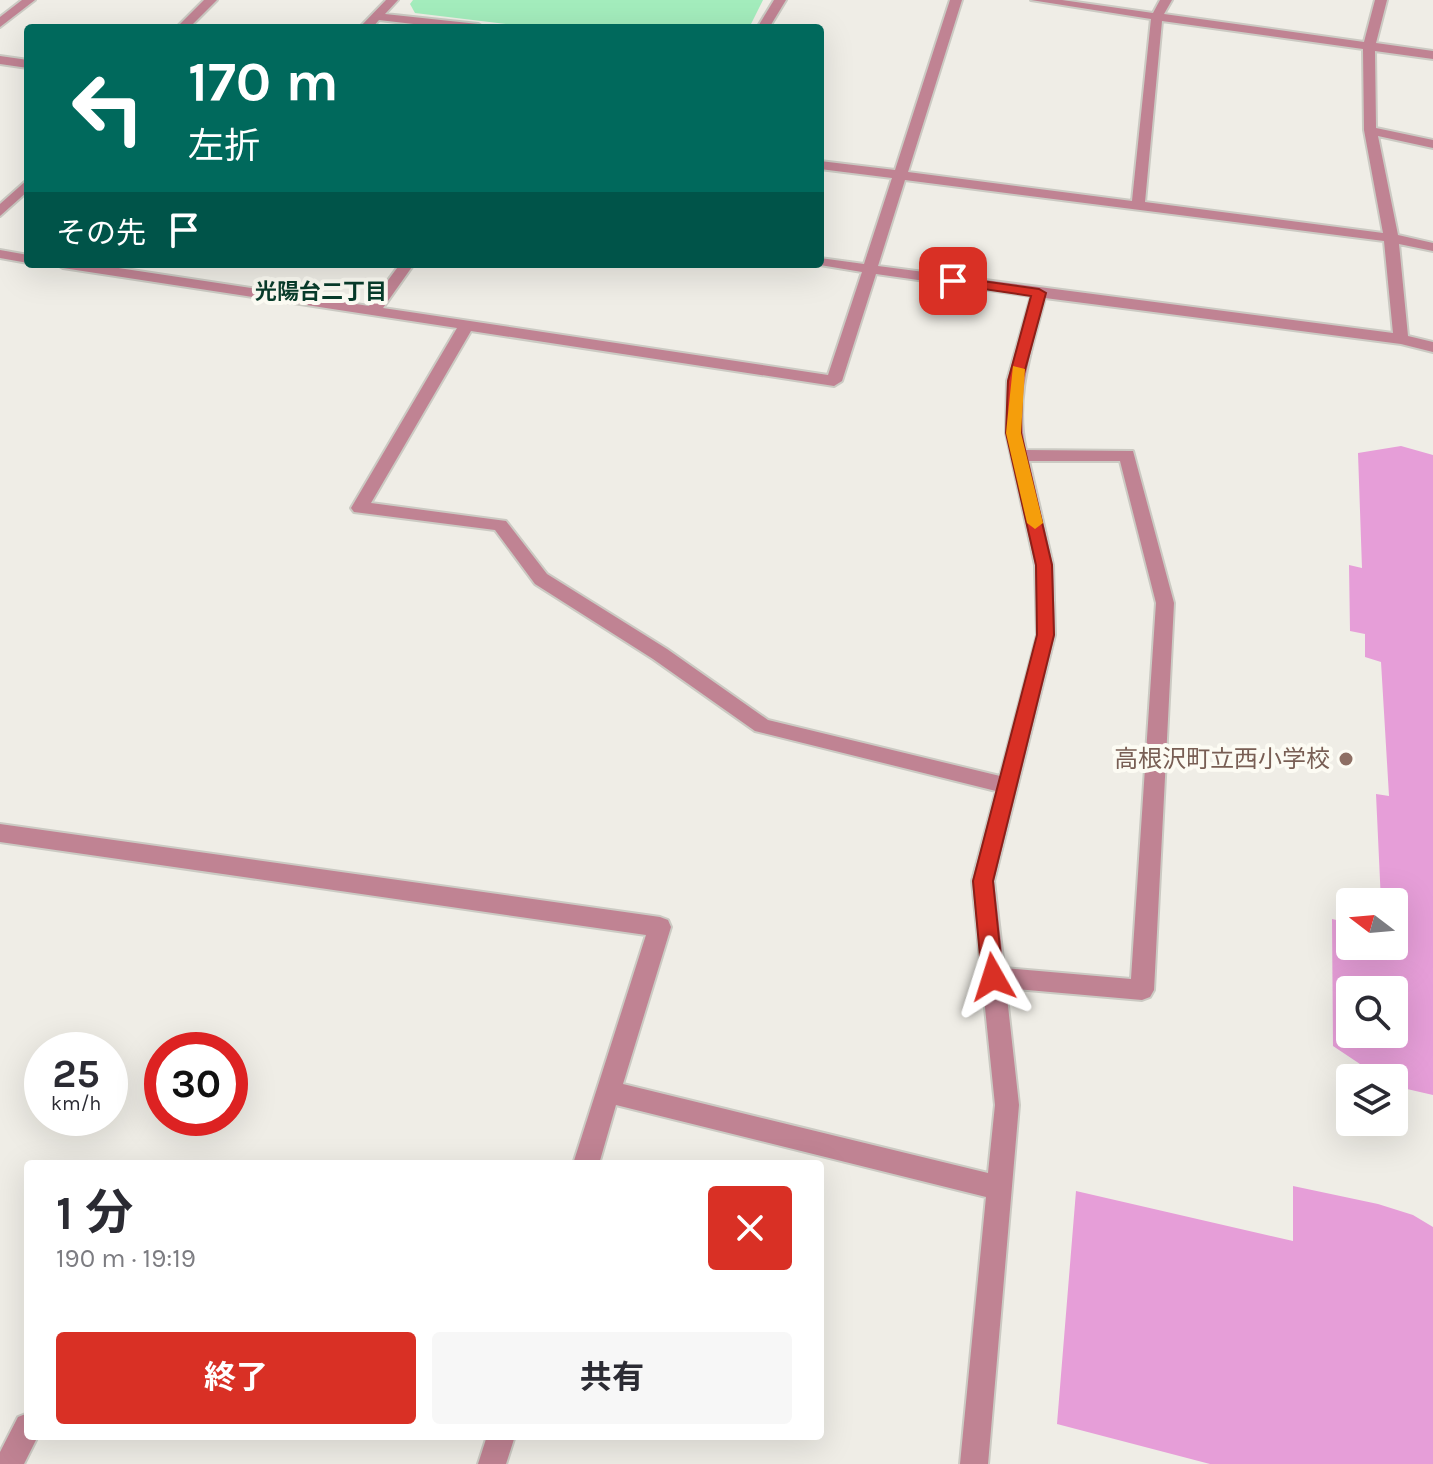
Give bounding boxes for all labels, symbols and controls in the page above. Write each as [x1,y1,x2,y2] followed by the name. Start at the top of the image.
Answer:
[188,49,339,114] text: 170 m
[56,56,160,160] icon: left
[188,125,260,167] text: 左折
[162,208,206,252] icon: arrive
[56,215,146,251] text: その先
[919,247,987,315] pin
[931,259,975,303] icon: arrive
[255,279,387,305] district label: 光陽台二丁目
[1114,745,1330,773] place label: 高根沢町立西小学校
[1337,750,1355,768] marker: 高根沢町立西小学校
[1336,888,1408,960] north arrow
[1336,888,1408,1136] map controls
[951,935,1035,1019] position arrow
[1336,976,1408,1048] button: search
[144,1032,248,1136] speed limit sign: 30
[52,1050,100,1097] text: 25
[1336,1064,1408,1136] button: layers
[51,1092,101,1115] text: km/h
[56,1185,133,1241] text: 1 分
[708,1186,792,1270] button: close
[56,1243,196,1274] text: 190 m · 19:19
[56,1332,416,1424] button: 終了
[432,1332,792,1424] button: 共有

